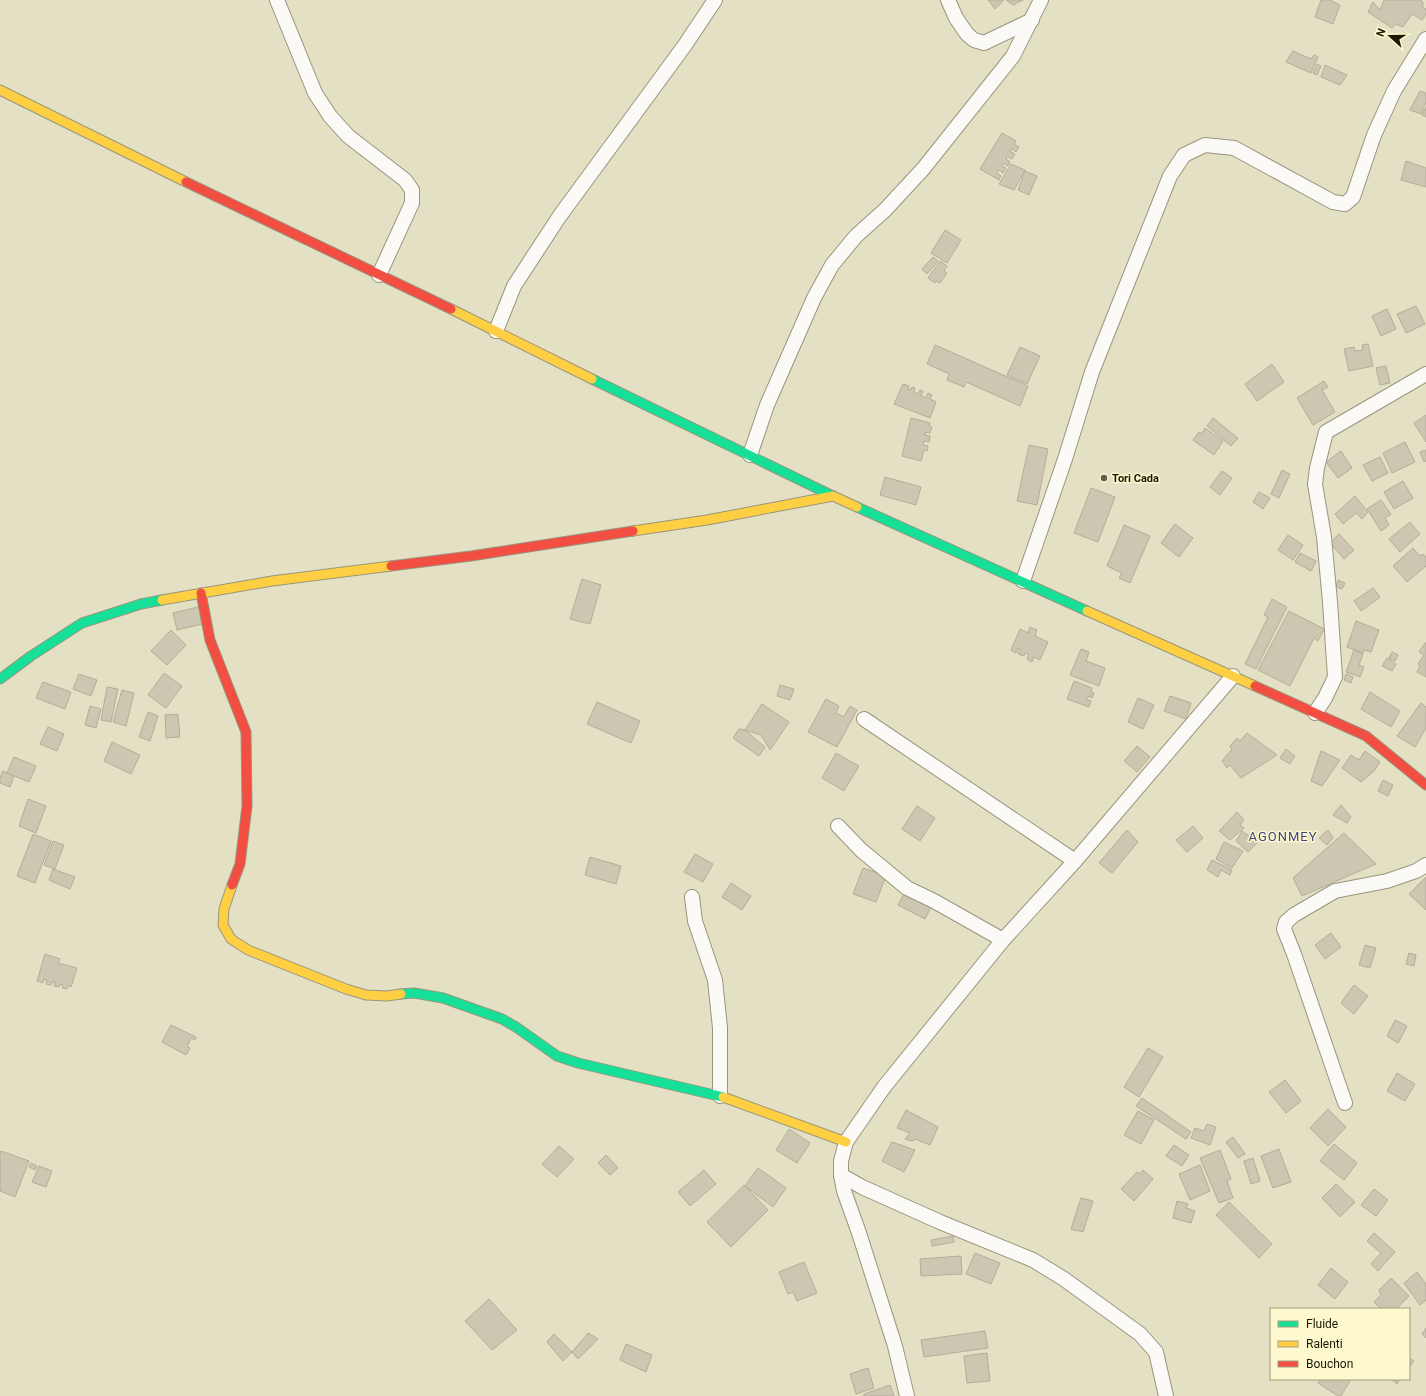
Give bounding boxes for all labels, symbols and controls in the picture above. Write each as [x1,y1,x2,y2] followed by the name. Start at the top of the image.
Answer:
[1370,16,1410,56] north arrow
[1374,26,1389,39] text: N
[1112,472,1159,485] place label: Tori Cada
[1099,473,1109,483] marker: Tori Cada
[1248,829,1318,844] district label: AGONMEY
[1270,1308,1410,1380] legend
[1306,1317,1338,1331] text: Fluide
[1306,1337,1343,1351] text: Ralenti
[1306,1357,1353,1371] text: Bouchon

